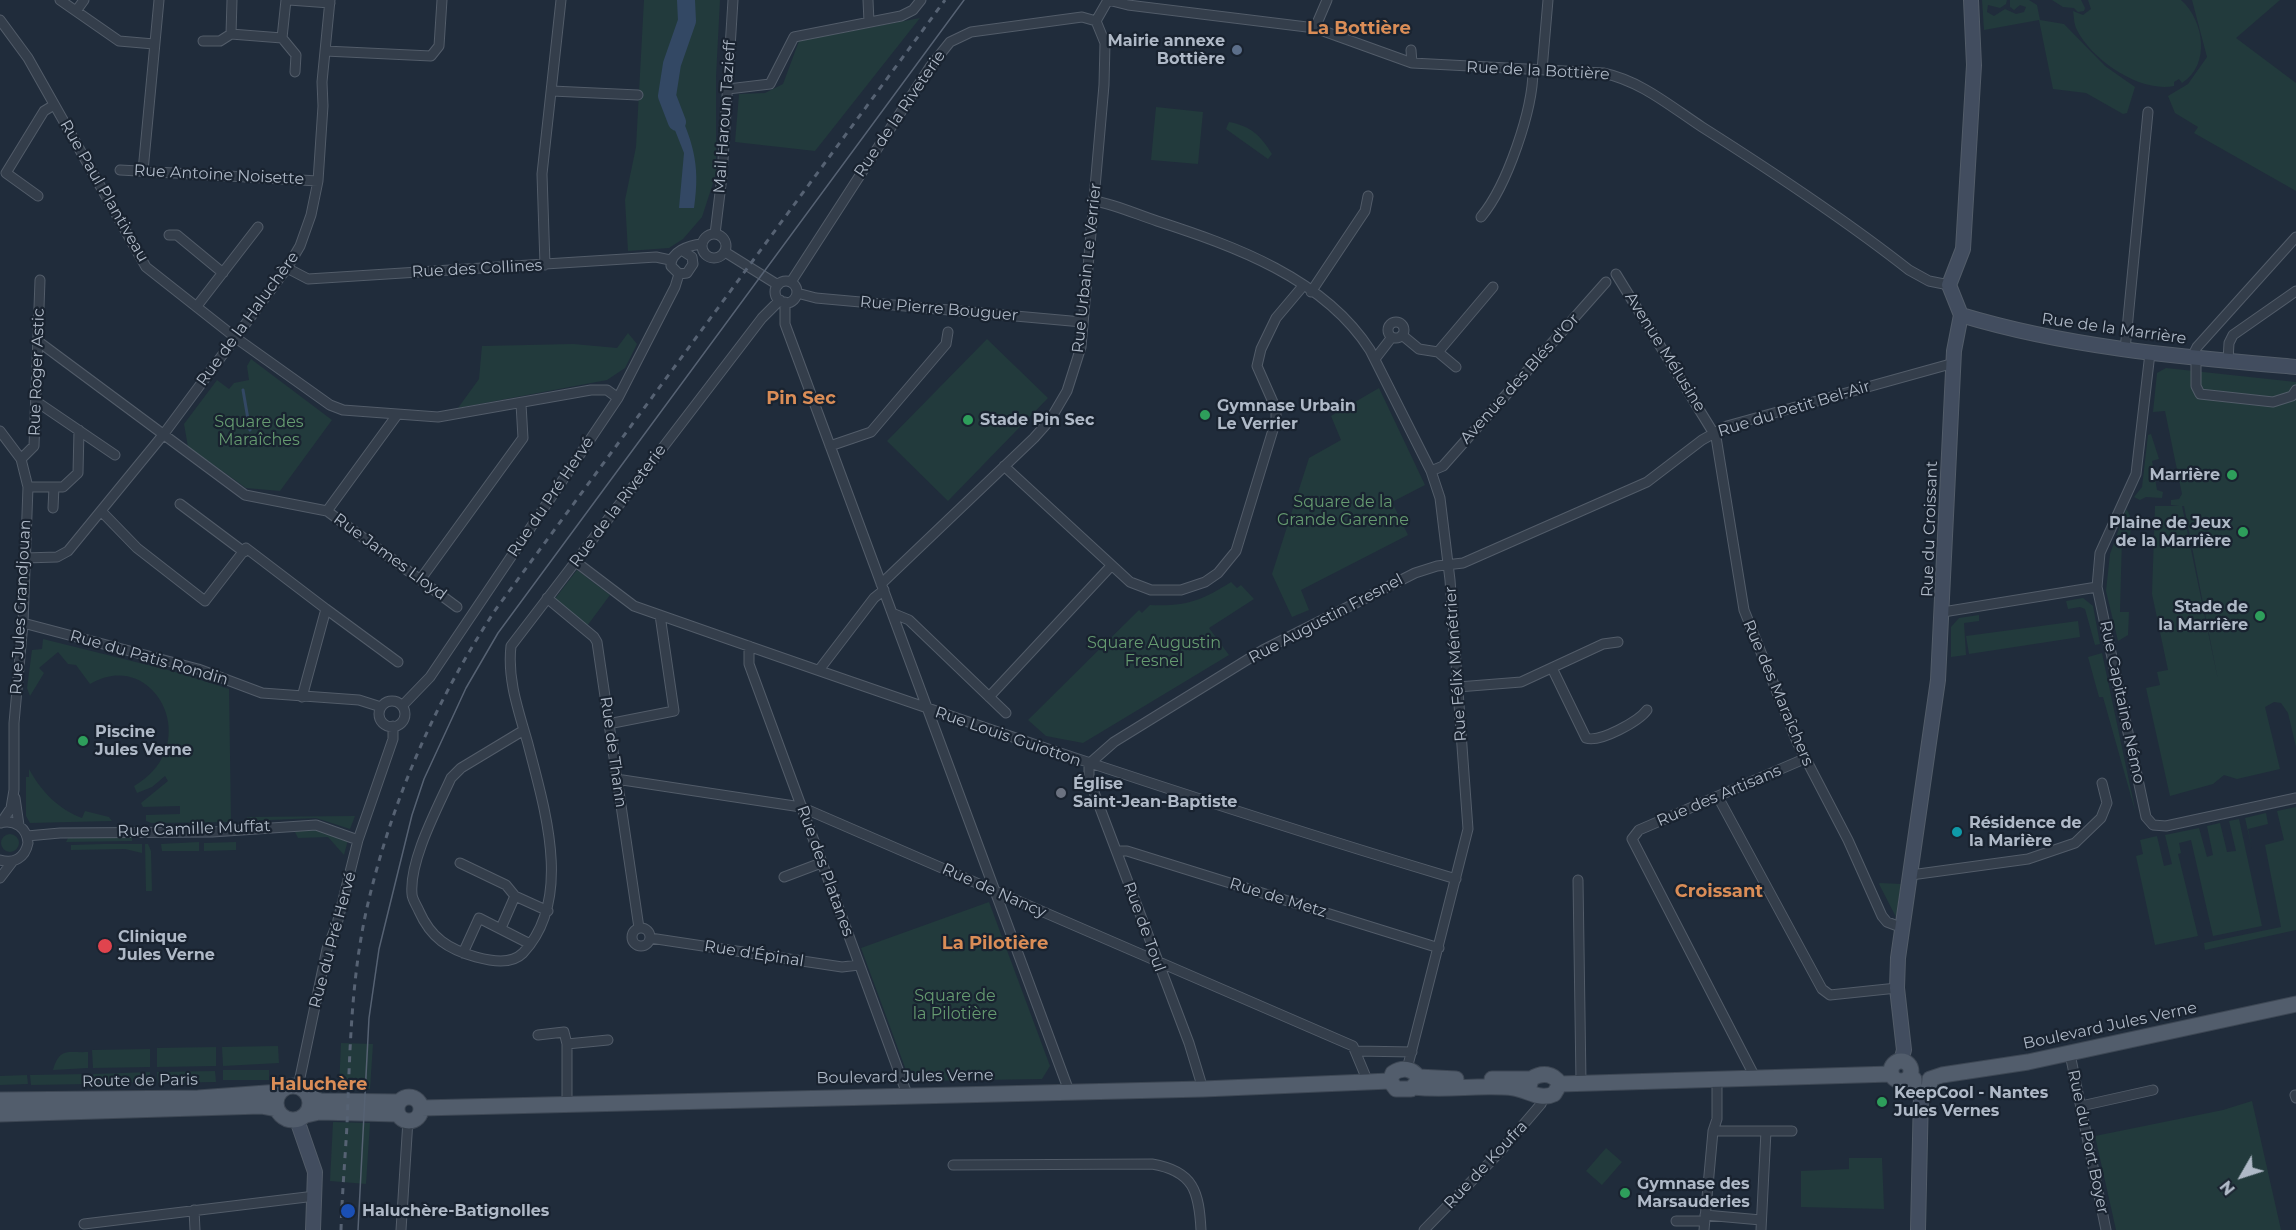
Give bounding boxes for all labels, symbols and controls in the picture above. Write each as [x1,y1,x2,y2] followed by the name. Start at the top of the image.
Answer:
[1307,18,1411,40] district label: La Bottière
[1107,31,1225,69] place label: Mairie annexe Bottière
[710,40,740,194] street label: Mail Haroun Tazieff
[1230,43,1244,57] marker: Mairie annexe Bottière
[850,47,950,181] street label: Rue de la Riveterie
[1466,58,1610,84] street label: Rue de la Bottière
[55,116,153,266] street label: Rue Paul Plantiveau
[133,161,305,189] street label: Rue Antoine Noisette
[1069,182,1105,354] street label: Rue Urbain Le Verrier
[193,248,303,390] street label: Rue de la Haluchère
[411,256,543,282] street label: Rue des Collines
[1621,289,1709,415] street label: Avenue Mélusine
[859,293,1019,325] street label: Rue Pierre Bouguer
[25,308,49,436] street label: Rue Roger Astic
[2040,309,2188,349] street label: Rue de la Marrière
[1456,310,1584,448] street label: Avenue des Blés d'Or
[1715,377,1873,441] street label: Rue du Petit Bel-Air
[766,388,836,410] district label: Pin Sec
[1217,396,1356,434] place label: Gymnase Urbain Le Verrier
[1198,408,1212,422] marker: Gymnase Urbain Le Verrier
[980,410,1094,430] place label: Stade Pin Sec
[214,412,304,450] park label: Square des Maraîches
[961,413,975,427] marker: Stade Pin Sec
[504,433,598,561] street label: Rue du Pré Hervé
[566,441,670,571] street label: Rue de la Riveterie
[1918,461,1942,597] street label: Rue du Croissant
[2149,465,2220,485] place label: Marrière
[2225,468,2239,482] marker: Marrière
[1277,492,1409,530] park label: Square de la Grande Garenne
[330,510,450,604] street label: Rue James Lloyd
[2109,513,2231,551] place label: Plaine de Jeux de la Marrière
[7,519,35,695] street label: Rue Jules Grandjouan
[2236,525,2250,539] marker: Plaine de Jeux de la Marrière
[1246,570,1406,668] street label: Rue Augustin Fresnel
[1441,586,1471,742] street label: Rue Félix Ménétrier
[2158,597,2248,635] place label: Stade de la Marrière
[2253,609,2267,623] marker: Stade de la Marrière
[1739,617,1817,769] street label: Rue des Maraîchers
[2095,619,2149,785] street label: Rue Capitaine Némo
[68,626,230,690] street label: Rue du Patis Rondin
[1087,633,1221,671] park label: Square Augustin Fresnel
[596,695,630,809] street label: Rue de Thann
[932,703,1084,771] street label: Rue Louis Guiotton
[95,722,192,760] place label: Piscine Jules Verne
[76,734,90,748] marker: Piscine Jules Verne
[1654,761,1784,831] street label: Rue des Artisans
[1073,774,1237,812] place label: Église Saint-Jean-Baptiste
[1054,786,1068,800] marker: Église Saint-Jean-Baptiste
[792,803,858,939] street label: Rue des Platanes
[1969,813,2082,851] place label: Résidence de la Marière
[117,817,271,841] street label: Rue Camille Muffat
[1950,825,1964,839] marker: Résidence de la Marière
[939,860,1049,922] street label: Rue de Nancy
[306,870,360,1010] street label: Rue du Pré Hervé
[1227,874,1329,922] street label: Rue de Metz
[1119,879,1169,975] street label: Rue de Toul
[1675,881,1763,903] district label: Croissant
[118,927,215,965] place label: Clinique Jules Verne
[942,933,1048,955] district label: La Pilotière
[96,937,114,955] marker: Clinique Jules Verne
[703,937,805,971] street label: Rue d'Épinal
[913,986,997,1024] park label: Square de la Pilotière
[2021,998,2199,1054] street label: Boulevard Jules Verne
[816,1066,994,1088] street label: Boulevard Jules Verne
[2063,1068,2113,1216] street label: Rue du Port Boyer
[82,1070,198,1092] street label: Route de Paris
[271,1074,367,1096] district label: Haluchère
[1894,1083,2048,1121] place label: KeepCool - Nantes Jules Vernes
[1875,1095,1889,1109] marker: KeepCool - Nantes Jules Vernes
[1440,1117,1532,1213] street label: Rue de Koufra
[2212,1146,2272,1206] north arrow
[1637,1174,1750,1212] place label: Gymnase des Marsauderies
[2216,1177,2239,1199] text: N
[1618,1186,1632,1200] marker: Gymnase des Marsauderies
[362,1201,549,1221] place label: Haluchère-Batignolles
[339,1202,357,1220] marker: Haluchère-Batignolles

